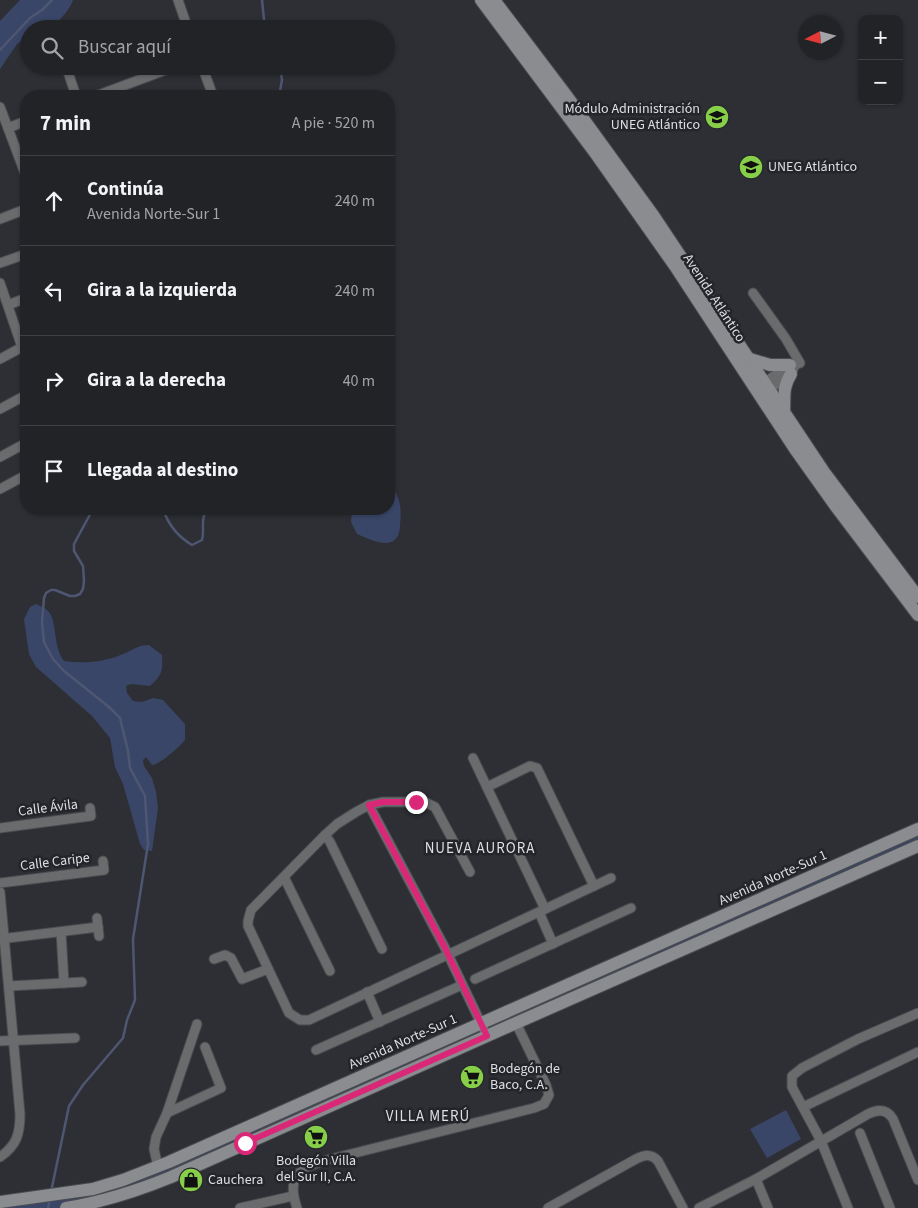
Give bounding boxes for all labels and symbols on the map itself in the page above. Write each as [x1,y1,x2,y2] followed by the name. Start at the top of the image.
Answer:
[798,15,843,60] north arrow
[564,99,700,135] place label: Módulo Administración UNEG Atlántico
[704,104,730,130] school or university icon: Módulo Administración UNEG Atlántico
[738,154,764,180] school or university icon: UNEG Atlántico
[768,157,857,177] place label: UNEG Atlántico
[678,250,750,346] street label: Avenida Atlántico
[405,791,428,814] route end
[17,794,79,822] street label: Calle Ávila
[425,838,535,859] district label: NUEVA AURORA
[716,845,830,911] street label: Avenida Norte-Sur 1
[19,848,91,876] street label: Calle Caripe
[346,1009,460,1075] street label: Avenida Norte-Sur 1
[490,1059,560,1095] place label: Bodegón de Baco, C.A.
[459,1064,485,1090] supermarket icon: Bodegón de Baco, C.A.
[386,1106,470,1127] district label: VILLA MERÚ
[303,1124,329,1150] supermarket icon: Bodegón Villa del Sur II, C.A.
[234,1132,257,1155] route start
[276,1151,356,1187] place label: Bodegón Villa del Sur II, C.A.
[178,1167,204,1193] shop icon: Cauchera
[208,1170,263,1190] place label: Cauchera

